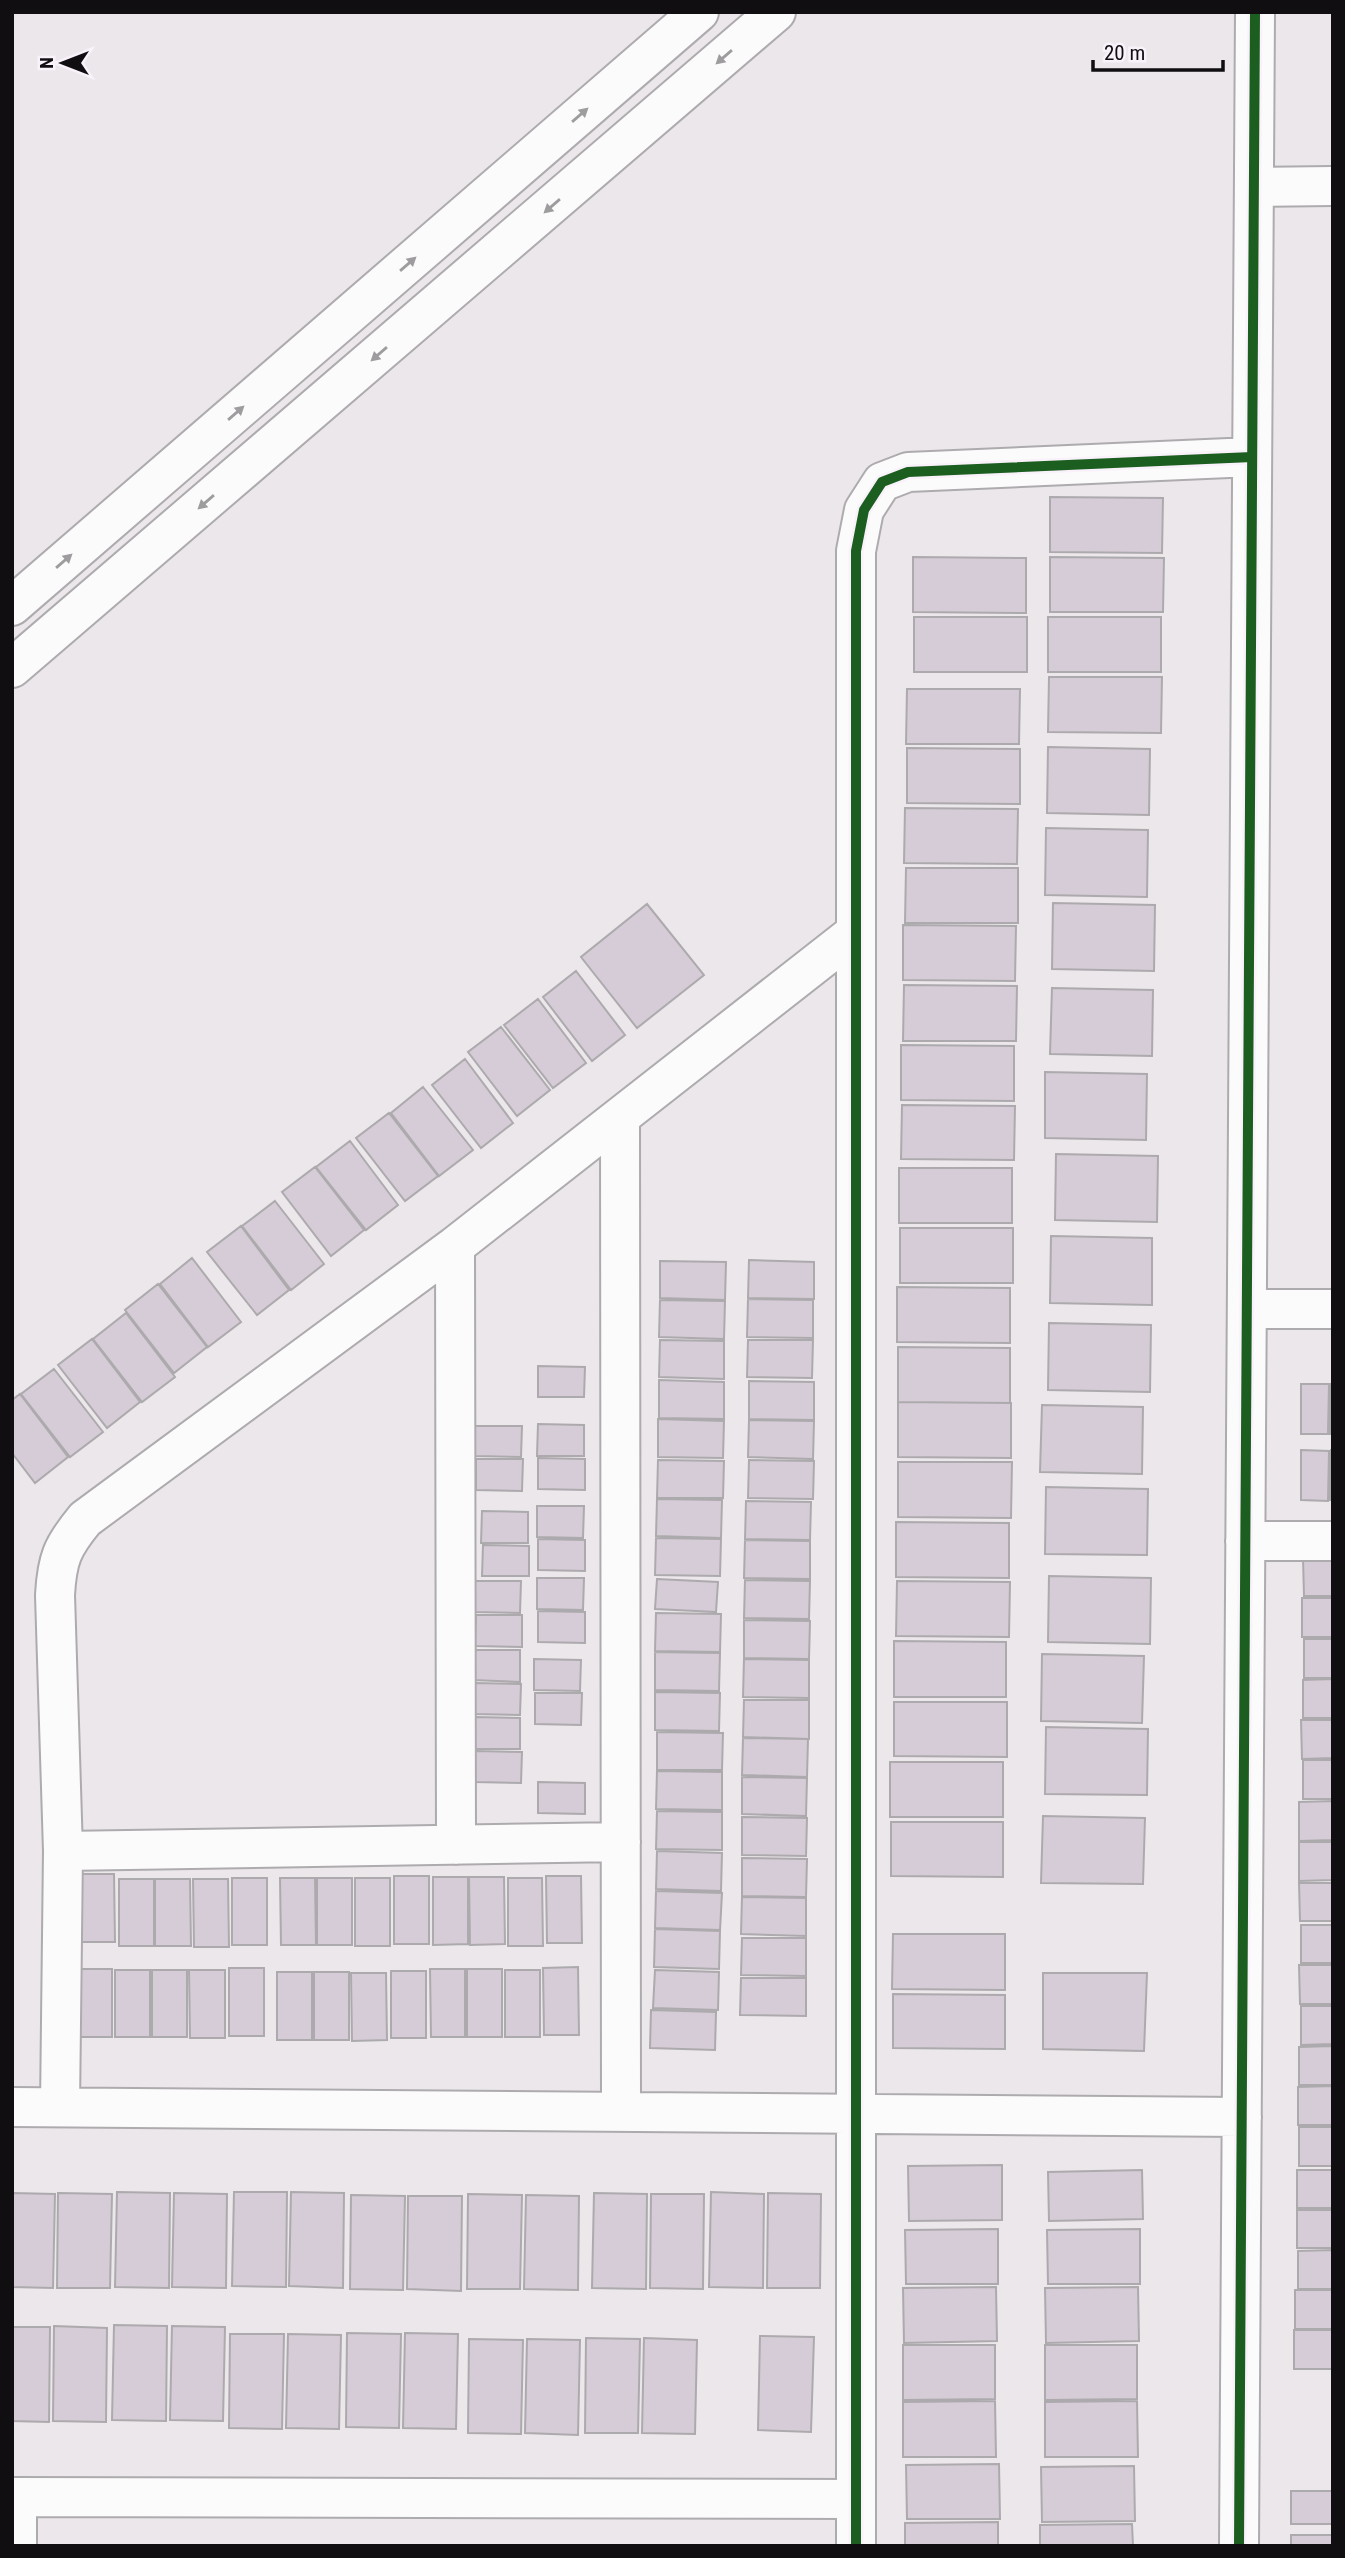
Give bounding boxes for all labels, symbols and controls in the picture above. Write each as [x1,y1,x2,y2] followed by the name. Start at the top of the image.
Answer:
[28,28,98,98] north arrow
[1093,28,1222,72] scale bar
[1104,41,1145,65] text: 20 m
[715,49,733,65] one-way arrow
[35,57,58,69] text: N
[572,108,589,123] one-way arrow
[543,198,561,214] one-way arrow
[399,256,417,272] one-way arrow
[370,346,388,362] one-way arrow
[227,405,245,421] one-way arrow
[198,494,215,509] one-way arrow
[55,553,73,569] one-way arrow

